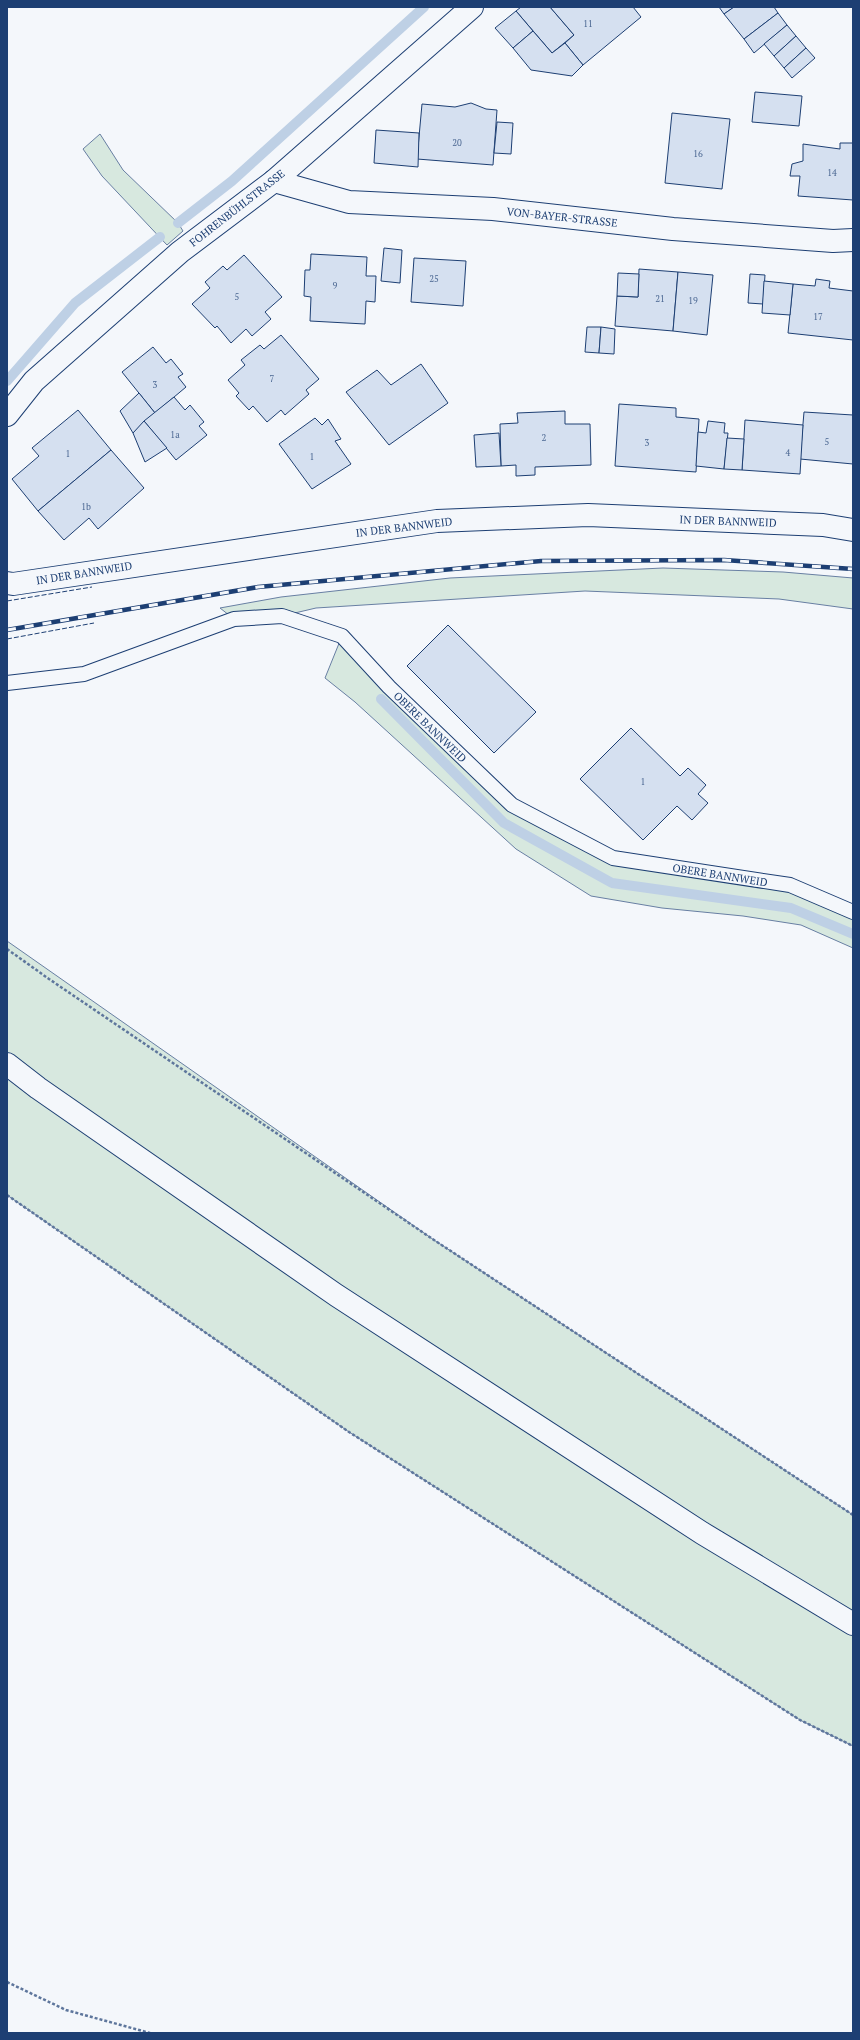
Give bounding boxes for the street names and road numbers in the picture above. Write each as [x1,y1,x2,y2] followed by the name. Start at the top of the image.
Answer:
[187,166,287,250] street label: FOHRENBÜHLSTRASSE
[506,204,618,230] street label: VON-BAYER-STRASSE
[679,512,777,530] street label: IN DER BANNWEID
[355,514,453,540] street label: IN DER BANNWEID
[35,558,133,588] street label: IN DER BANNWEID
[391,689,470,766] street label: OBERE BANNWEID
[671,861,769,889] street label: OBERE BANNWEID

